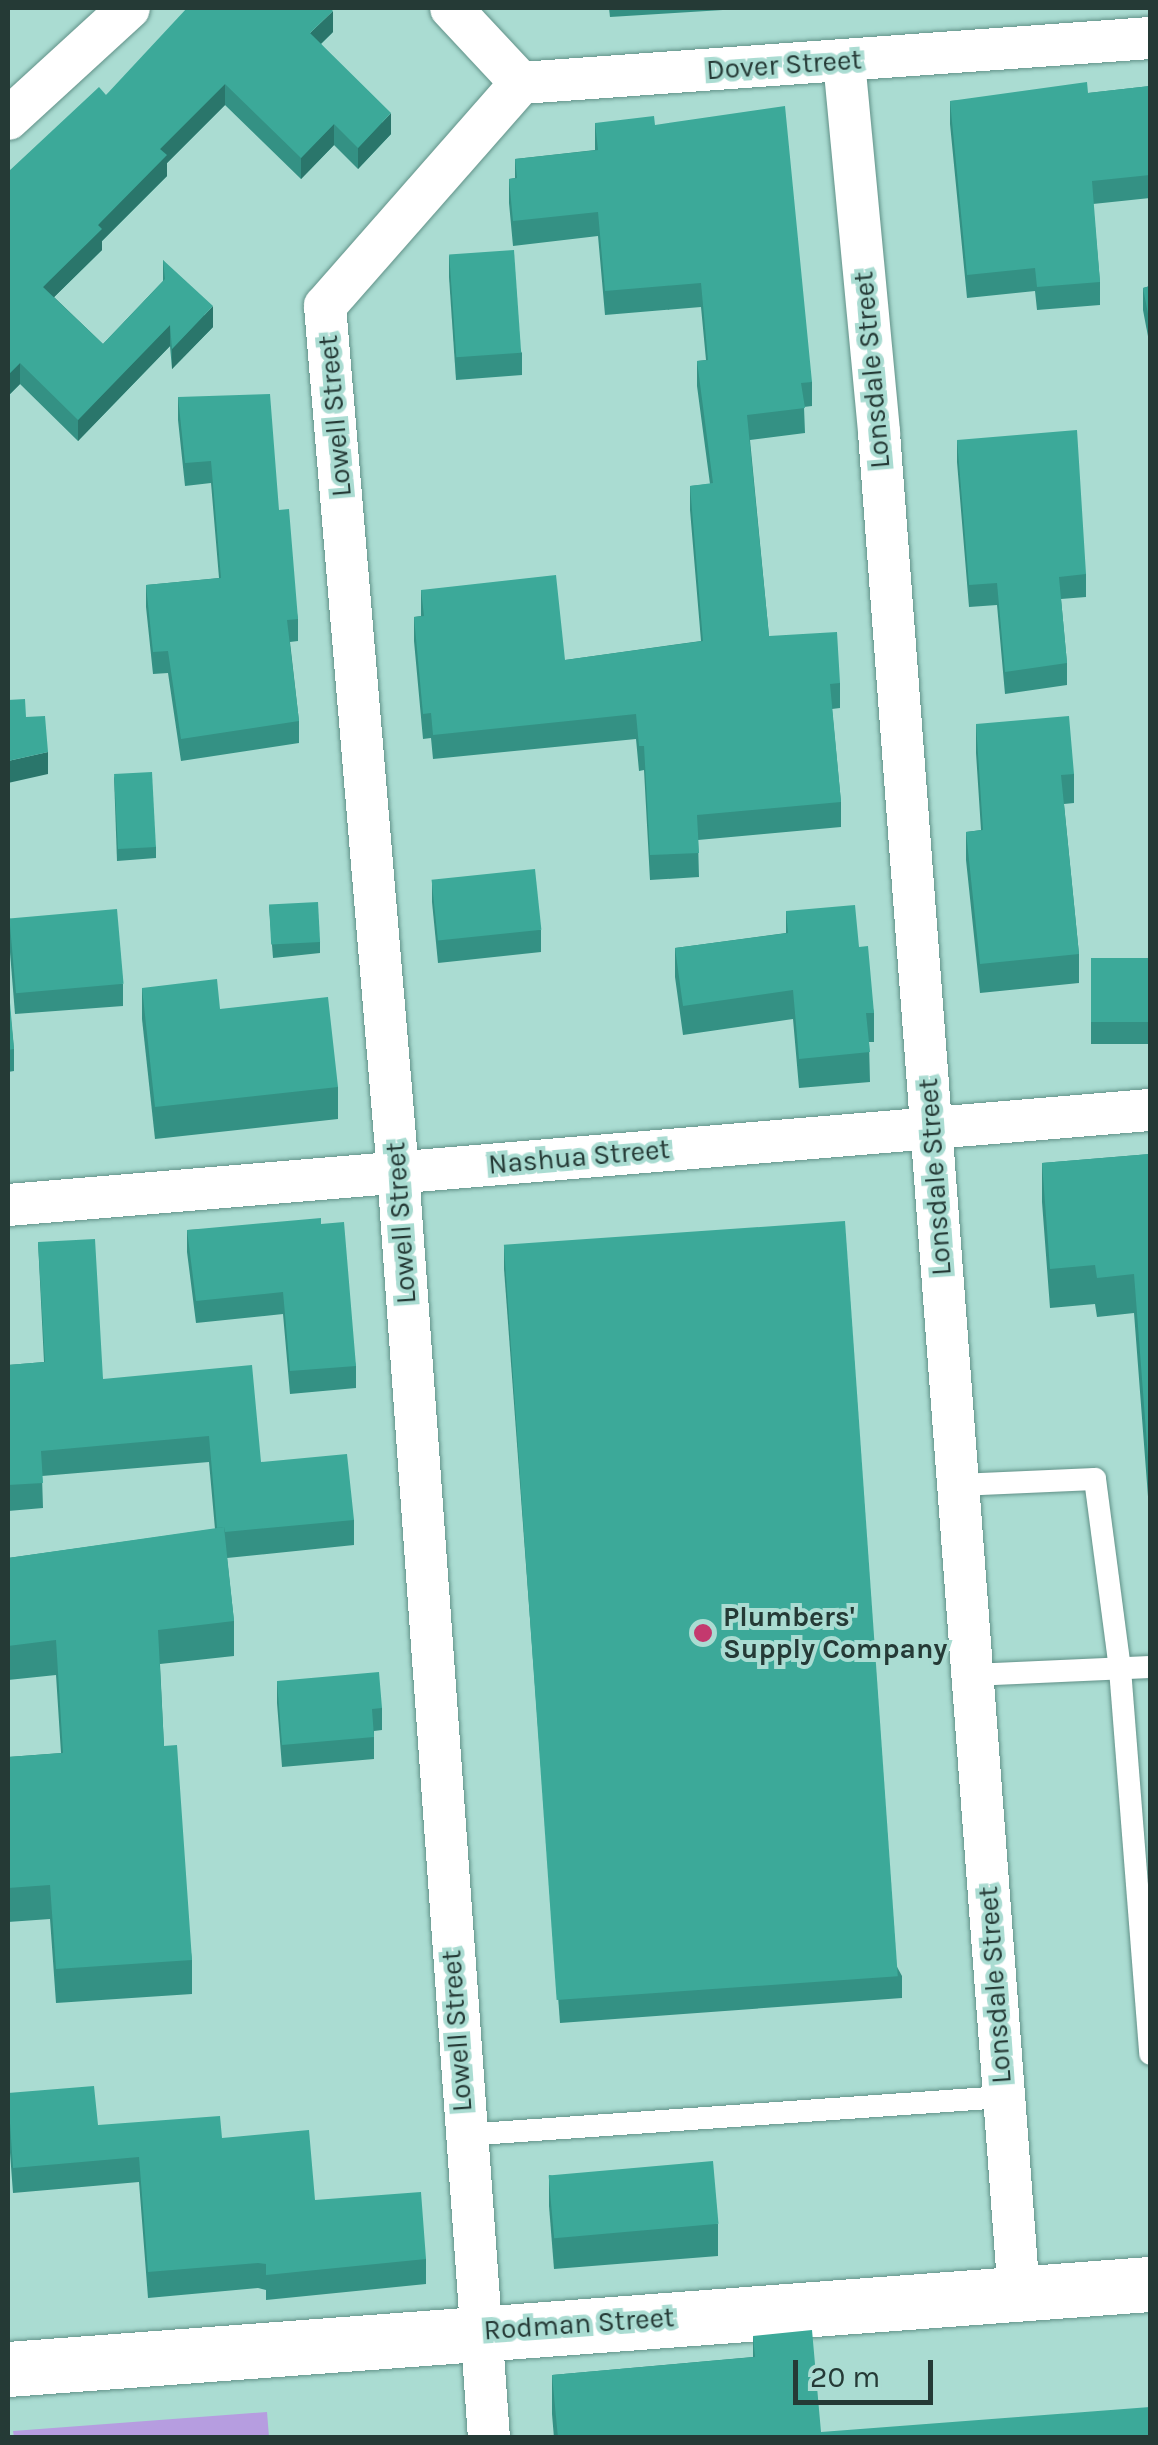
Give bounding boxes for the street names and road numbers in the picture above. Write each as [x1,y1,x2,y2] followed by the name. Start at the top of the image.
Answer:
[705,43,863,87] street label: Dover Street
[847,270,897,470] street label: Lonsdale Street
[311,334,359,498] street label: Lowell Street
[911,1077,959,1277] street label: Lonsdale Street
[487,1132,671,1182] street label: Nashua Street
[379,1141,423,1305] street label: Lowell Street
[971,1885,1019,2085] street label: Lonsdale Street
[435,1949,479,2113] street label: Lowell Street
[483,2301,675,2347] street label: Rodman Street

